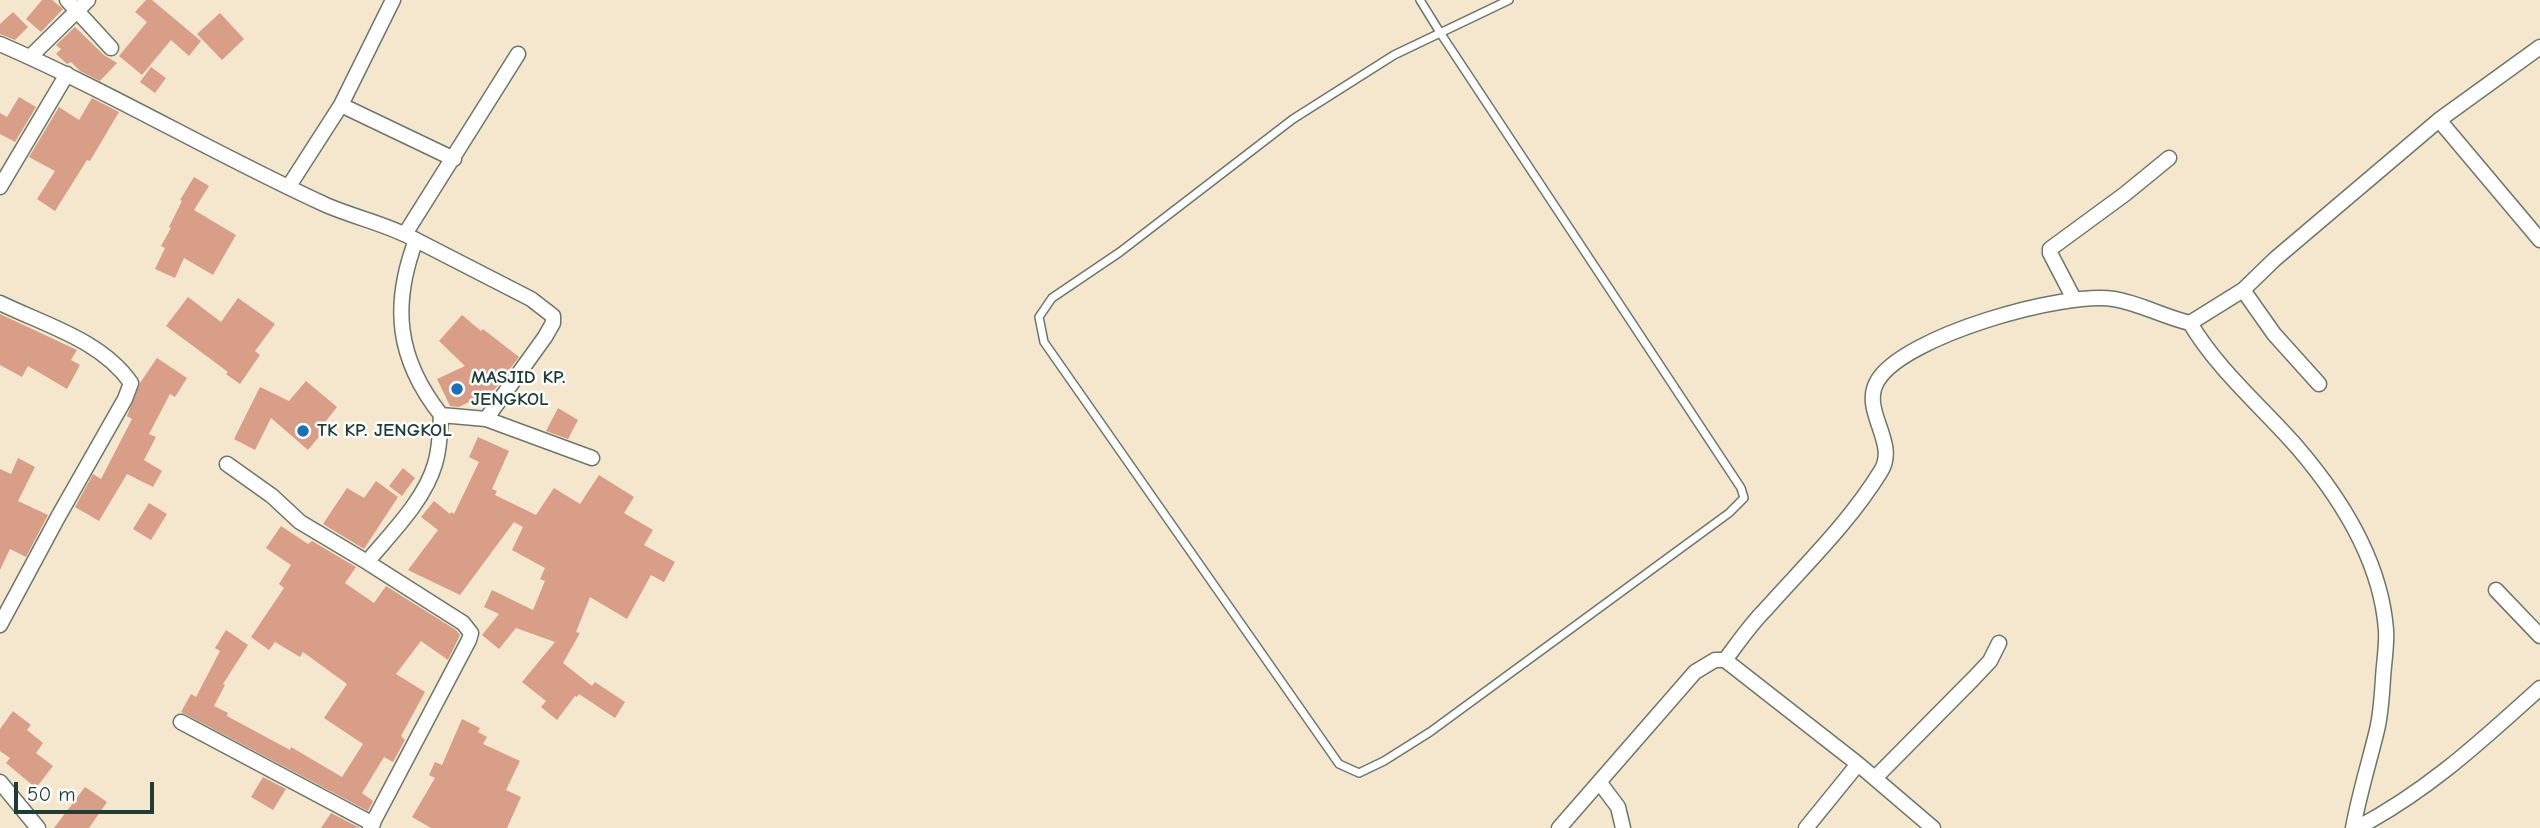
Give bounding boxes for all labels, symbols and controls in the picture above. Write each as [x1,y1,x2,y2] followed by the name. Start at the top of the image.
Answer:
[471,367,565,411] place label: MASJID KP. JENGKOL
[449,381,465,397] marker: MASJID KP. JENGKOL
[317,420,452,442] place label: TK KP. JENGKOL
[295,423,311,439] marker: TK KP. JENGKOL
[18,768,158,812] scale bar
[27,782,76,806] text: 50 m

